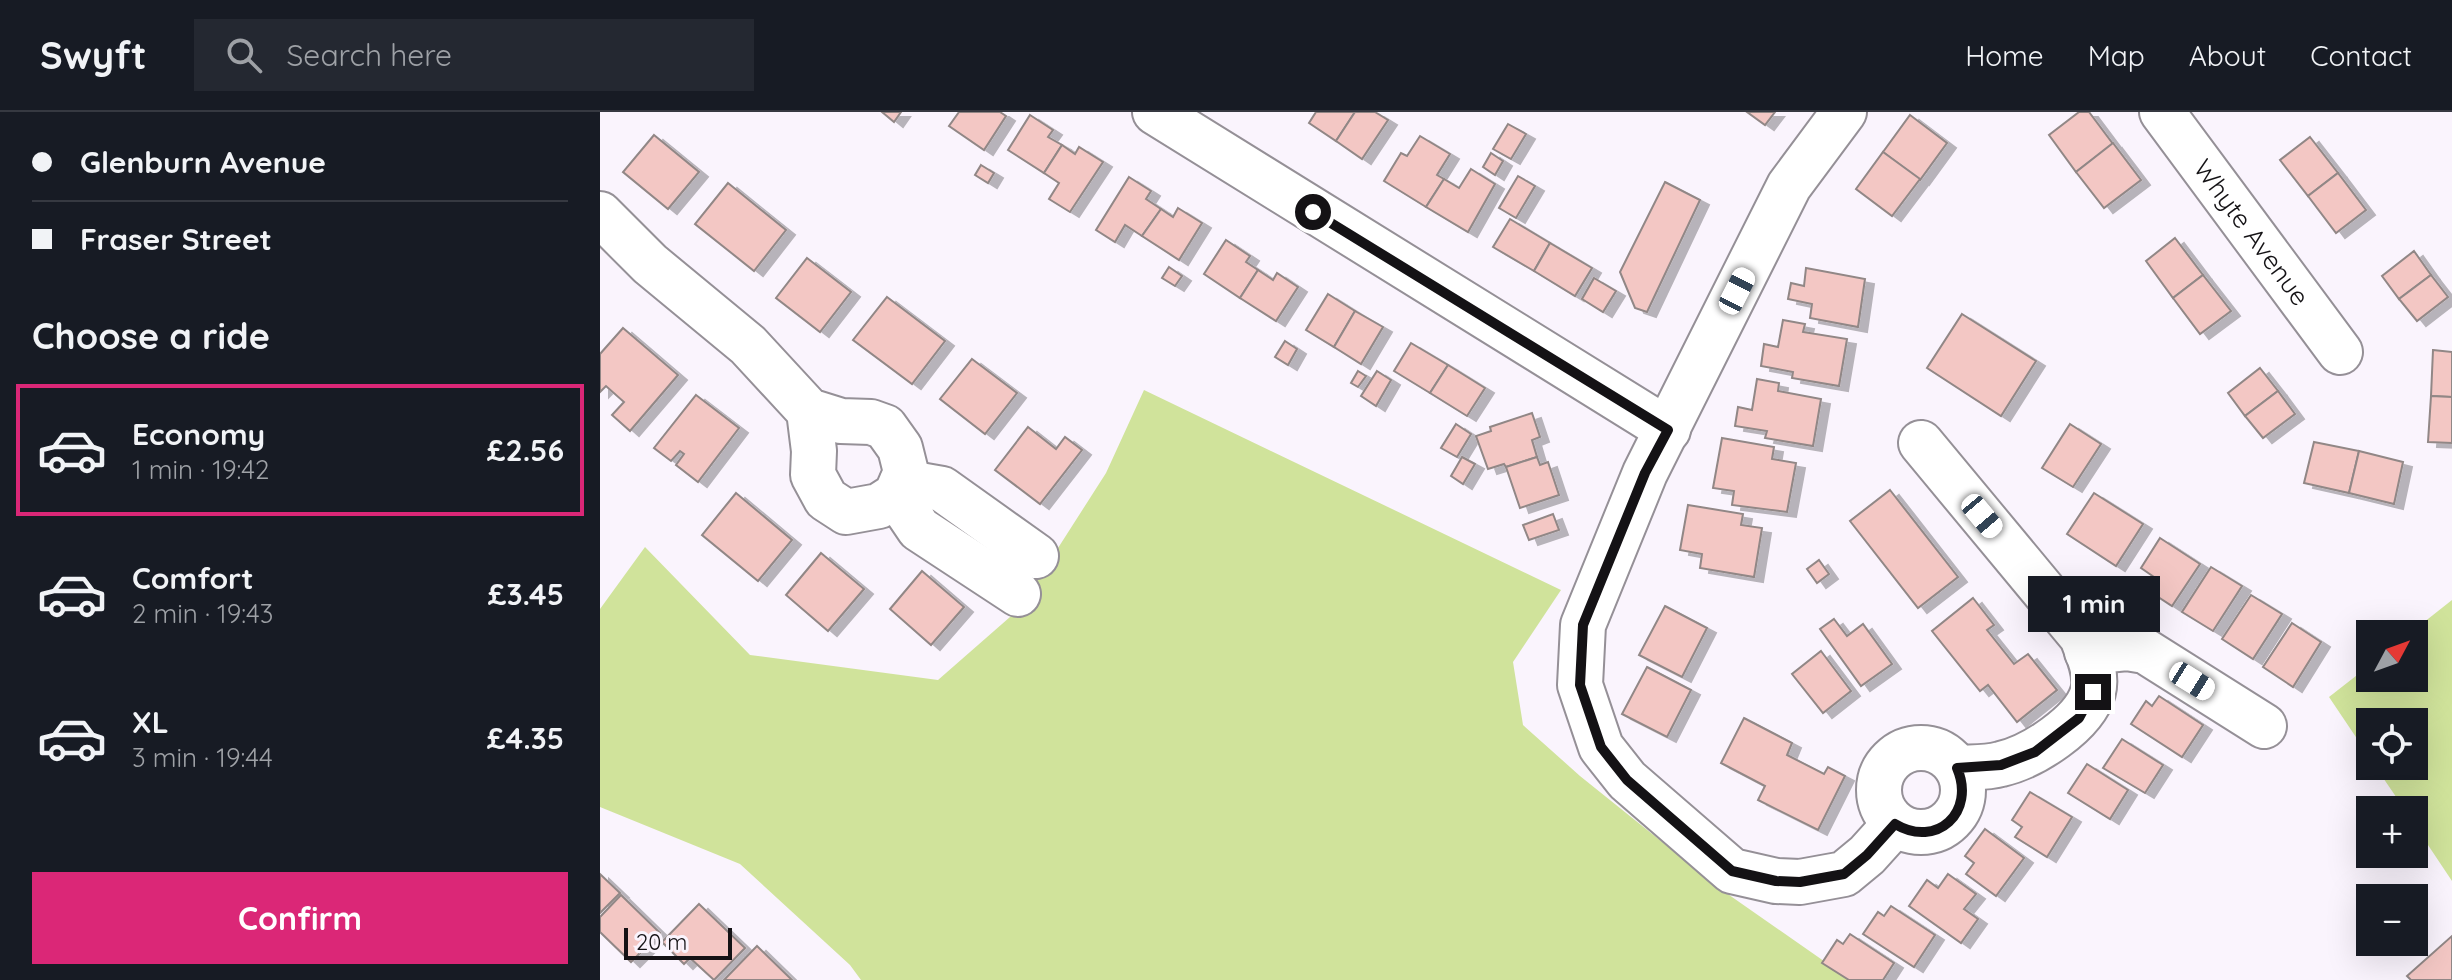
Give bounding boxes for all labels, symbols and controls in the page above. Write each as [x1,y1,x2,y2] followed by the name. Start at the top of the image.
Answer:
[194,19,754,91] search box
[40,31,146,79] text: Swyft
[222,33,266,77] icon: search
[286,36,452,74] text: Search here
[1965,38,2044,73] text: Home
[2088,38,2145,73] text: Map
[2189,38,2266,73] text: About
[2310,38,2412,73] text: Contact
[80,143,326,181] text: Glenburn Avenue
[2187,152,2317,312] street label: Whyte Avenue
[1295,194,1331,230] route start
[80,220,272,258] text: Fraser Street
[1715,264,1759,318] car
[32,313,270,358] text: Choose a ride
[36,414,108,486] icon: car
[132,415,265,453] text: Economy
[487,431,564,469] text: £2.56
[132,453,269,486] text: 1 min · 19:42
[1957,490,2007,542] car
[36,558,108,630] icon: car
[132,559,253,597] text: Comfort
[488,575,564,613] text: £3.45
[2027,576,2159,632] callout: 1 min
[2063,587,2126,620] text: 1 min
[132,597,273,630] text: 2 min · 19:43
[2356,620,2428,692] north arrow
[2356,620,2428,956] map controls
[2165,658,2219,704] car
[2075,674,2111,710] route end
[36,702,108,774] icon: car
[132,703,169,741] text: XL
[2356,708,2428,780] button: locate
[487,719,564,757] text: £4.35
[132,741,273,774] text: 3 min · 19:44
[2356,796,2428,868] button: +
[32,872,568,964] button: Confirm
[2356,884,2428,956] button: −
[624,924,732,960] scale bar
[636,928,687,956] text: 20 m

